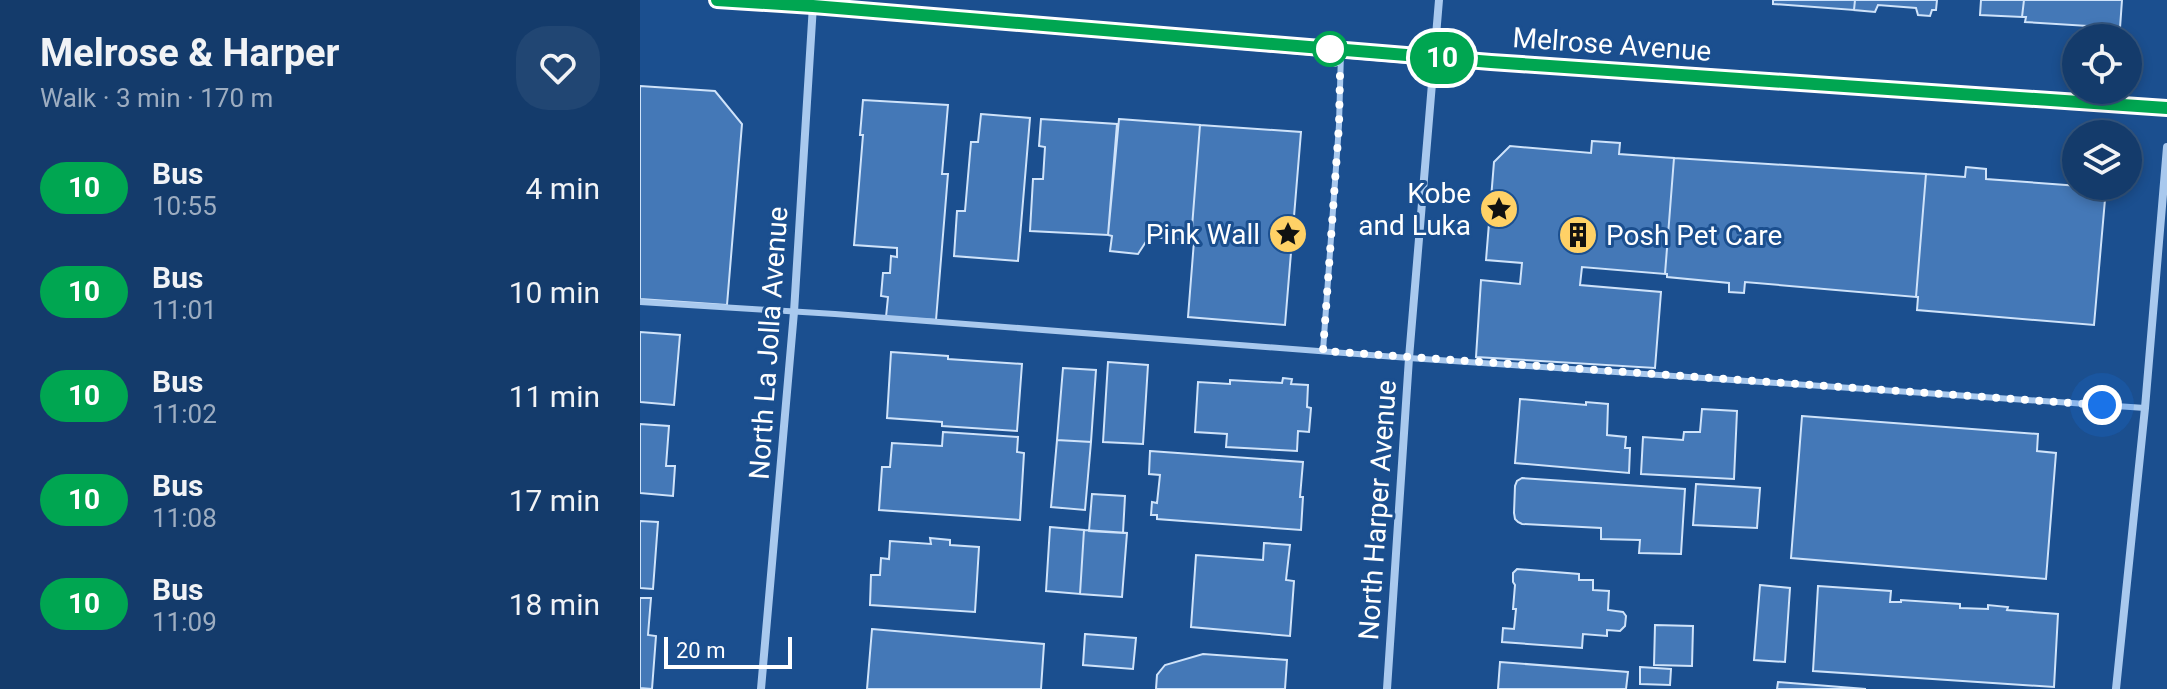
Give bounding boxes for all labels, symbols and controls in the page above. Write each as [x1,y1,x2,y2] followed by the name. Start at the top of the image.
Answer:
[1512,21,1712,68] street label: Melrose Avenue
[2062,24,2142,200] map controls
[2062,24,2142,104] button: locate
[516,26,600,110] button: heart
[40,31,339,75] text: Melrose & Harper
[1313,32,1347,66] unlabelled marker
[1406,32,1478,84] line badge: 10
[1426,41,1458,74] text: 10
[40,83,273,113] text: Walk · 3 min · 170 m
[2062,120,2142,200] button: layers
[152,156,203,191] text: Bus
[68,171,100,204] text: 10
[526,171,600,206] text: 4 min
[1358,177,1471,242] place label: Kobe and Luka
[1478,188,1520,230] place icon: Kobe and Luka
[152,191,217,221] text: 10:55
[742,205,795,481] street label: North La Jolla Avenue
[1267,213,1309,255] place icon: Pink Wall
[1557,214,1599,256] building icon: Posh Pet Care
[1146,218,1260,251] place label: Pink Wall
[1606,219,1782,252] place label: Posh Pet Care
[152,260,203,295] text: Bus
[68,275,100,308] text: 10
[509,275,600,310] text: 10 min
[152,295,217,325] text: 11:01
[152,364,203,399] text: Bus
[68,379,100,412] text: 10
[509,379,600,414] text: 11 min
[1352,379,1403,641] street label: North Harper Avenue
[2082,385,2122,425] your location
[152,399,217,429] text: 11:02
[152,468,203,503] text: Bus
[68,483,100,516] text: 10
[509,483,600,518] text: 17 min
[152,503,217,533] text: 11:08
[152,572,203,607] text: Bus
[68,587,100,620] text: 10
[509,587,600,622] text: 18 min
[152,607,217,637] text: 11:09
[664,633,792,669] scale bar
[676,638,725,663] text: 20 m

